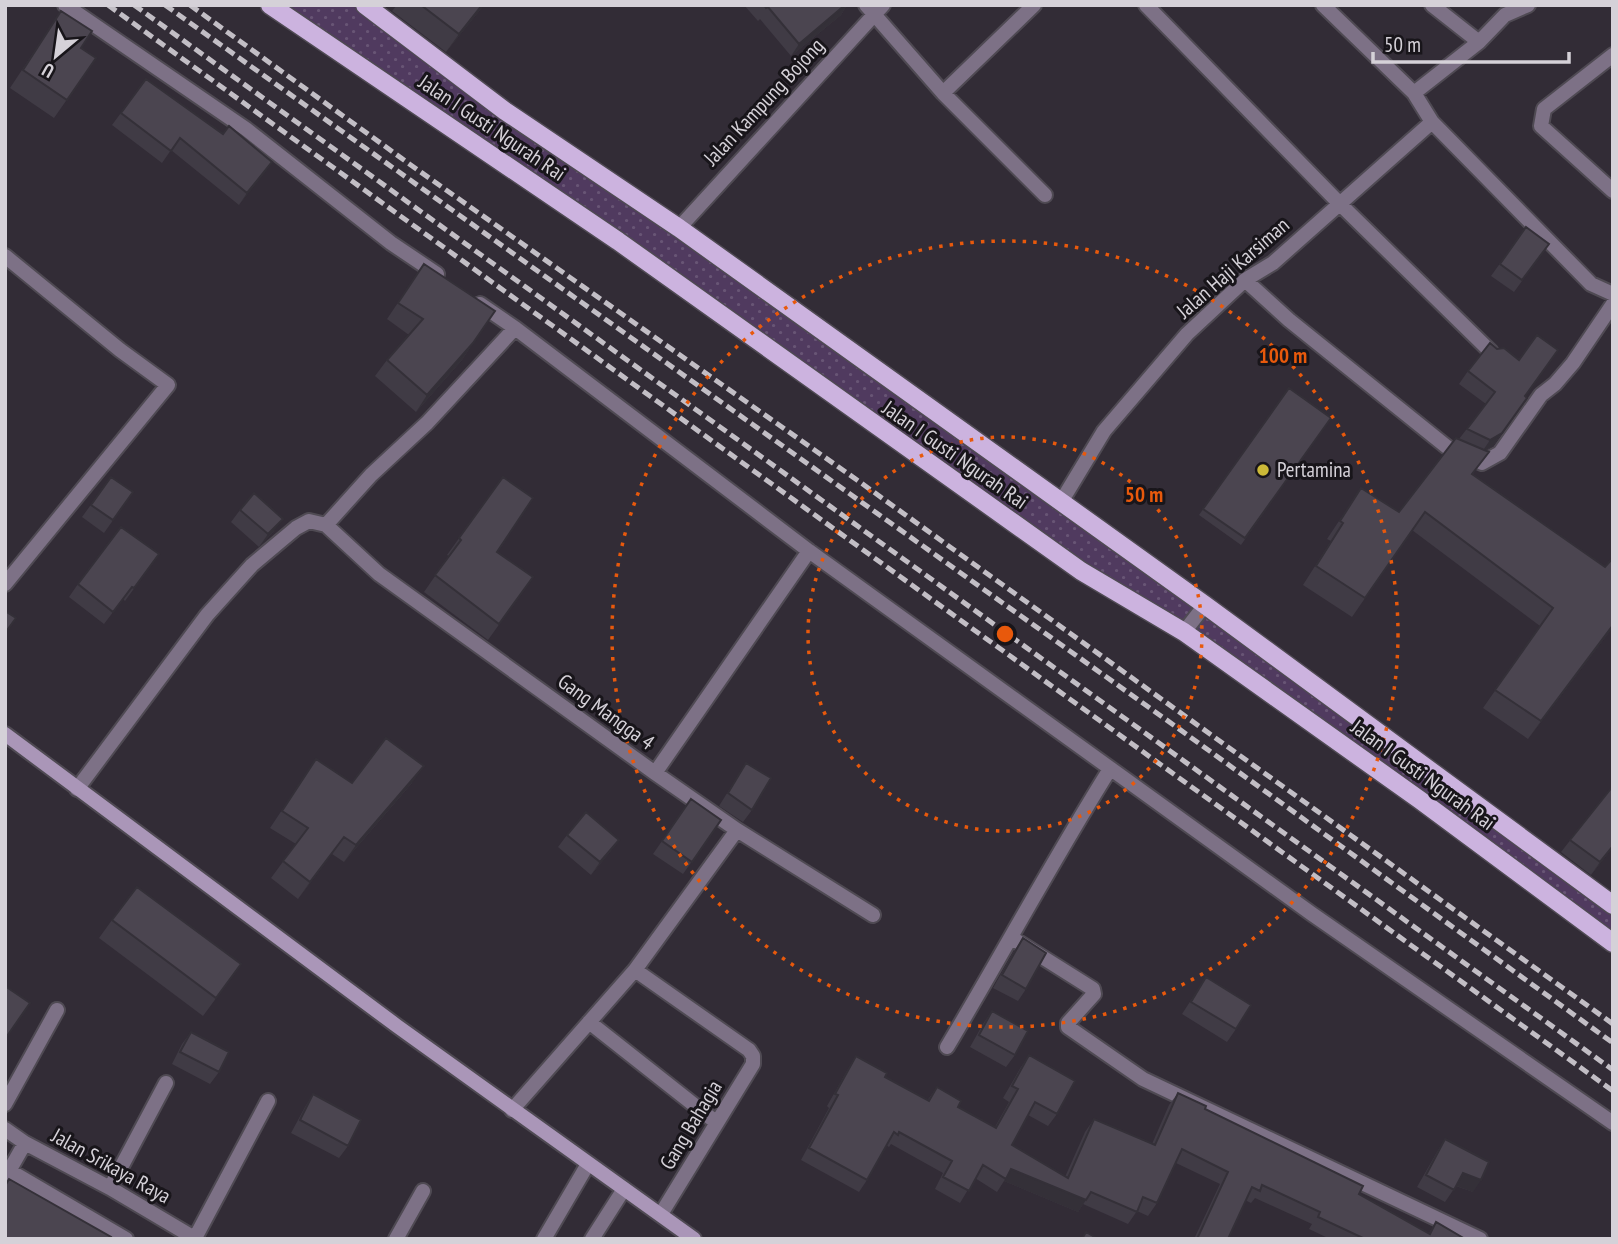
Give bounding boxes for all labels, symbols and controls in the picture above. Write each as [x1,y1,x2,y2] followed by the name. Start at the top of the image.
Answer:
[21,21,91,91] north arrow
[1373,21,1569,65] scale bar
[1384,31,1421,58] text: 50 m
[697,32,830,172] street label: Jalan Kampung Bojong
[38,58,58,84] text: U
[413,68,571,187] street label: Jalan I Gusti Ngurah Rai
[1170,211,1295,325] street label: Jalan Haji Karsiman
[1259,342,1307,369] text: 100 m
[876,394,1033,515] street label: Jalan I Gusti Ngurah Rai
[1277,456,1351,483] place label: Pertamina
[1255,462,1271,478] marker: Pertamina
[1125,481,1163,508] text: 50 m
[993,622,1017,646] centre of rings
[553,667,660,756] street label: Gang Mangga 4
[1345,713,1501,836] street label: Jalan I Gusti Ngurah Rai
[653,1075,728,1174] street label: Gang Bahagia
[46,1121,175,1209] street label: Jalan Srikaya Raya

